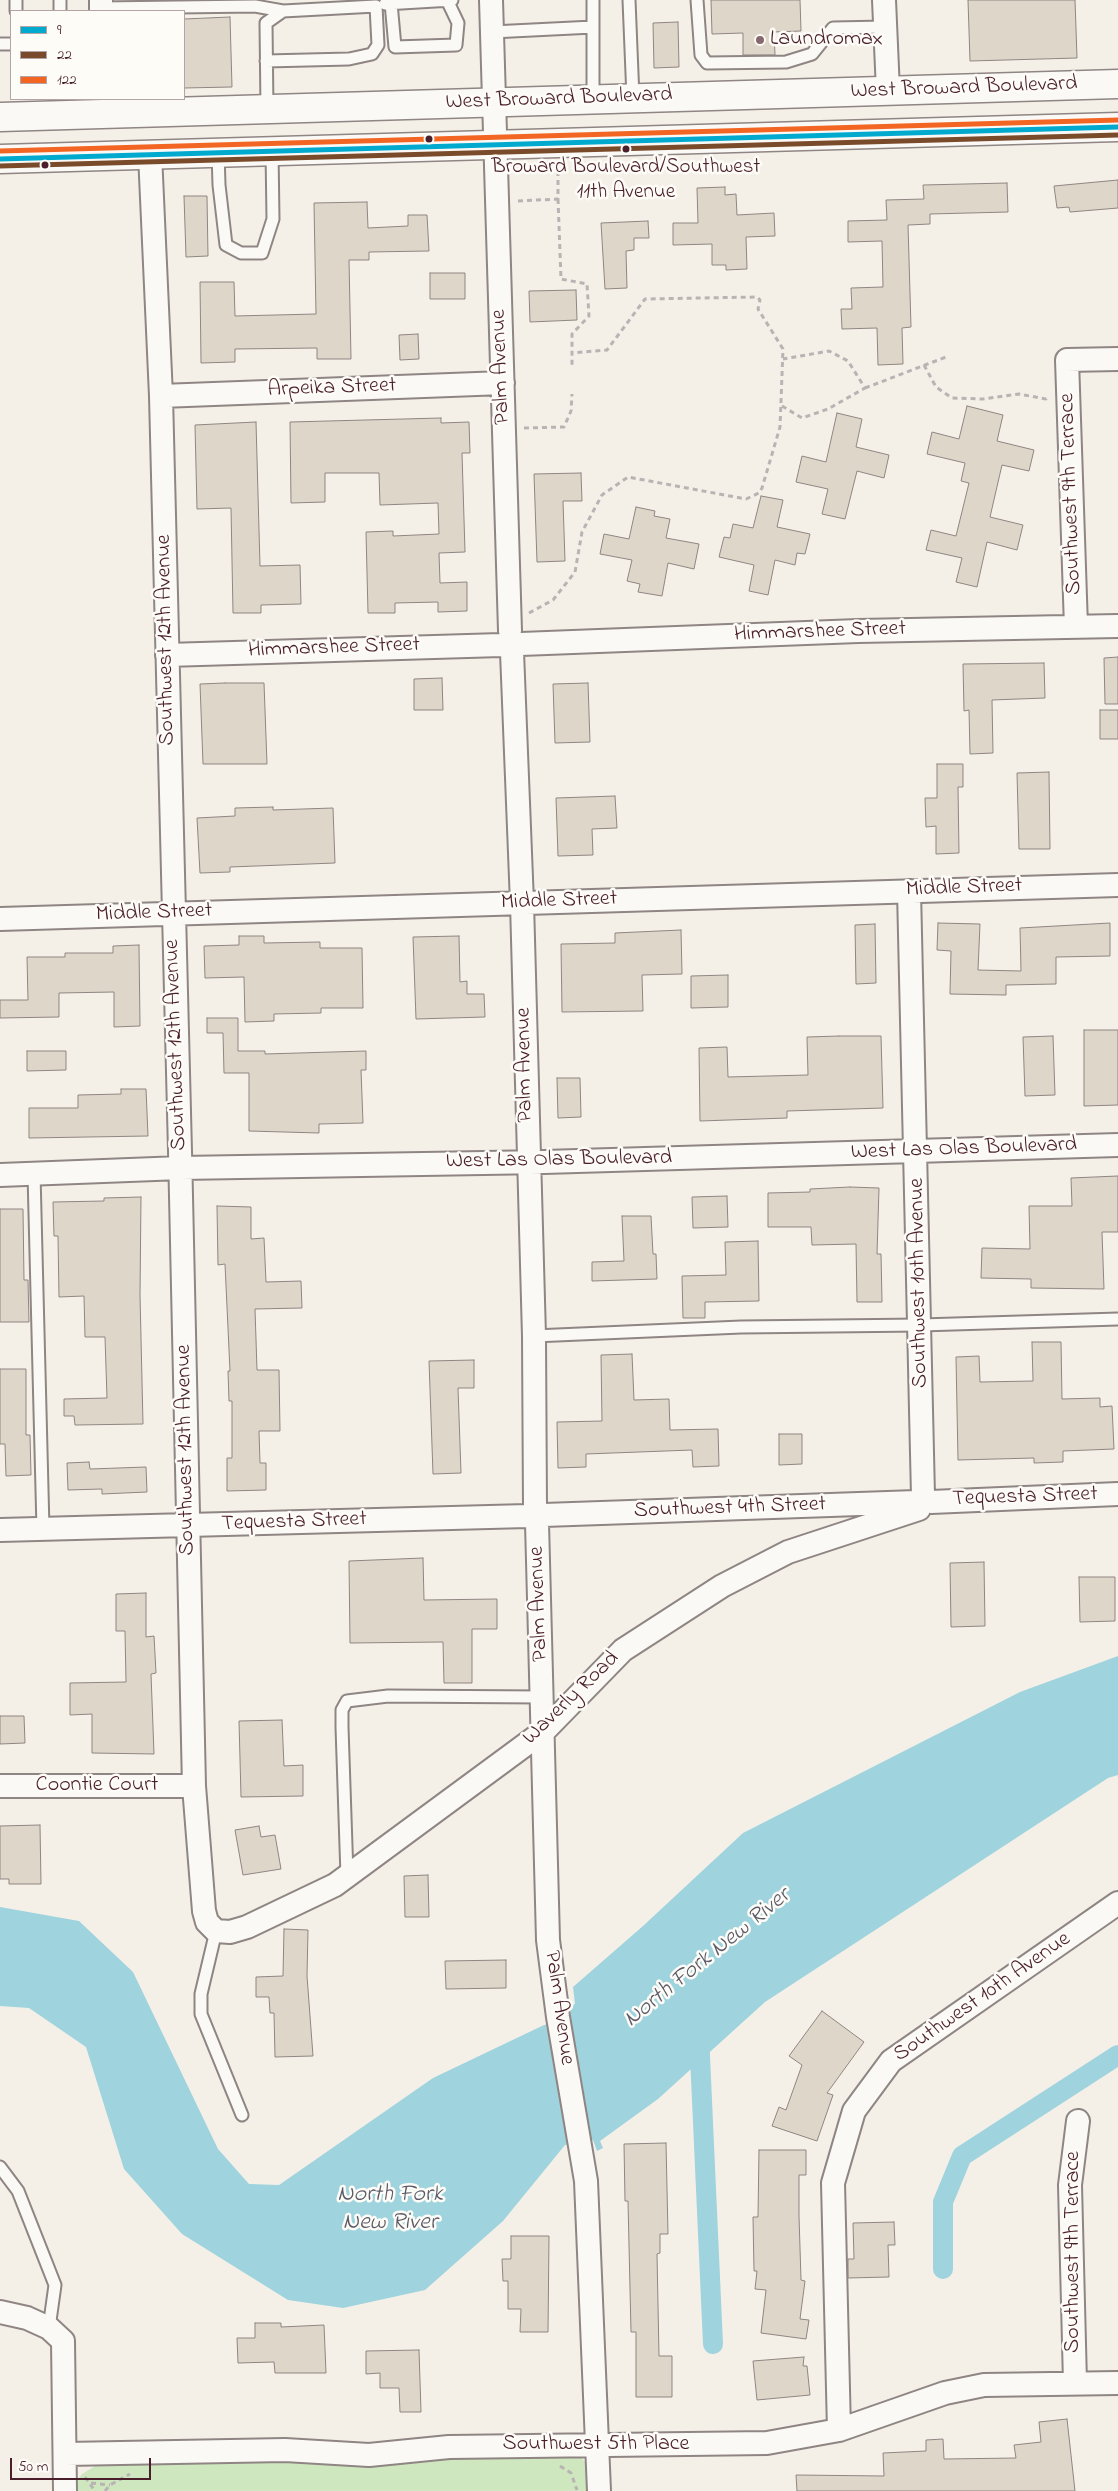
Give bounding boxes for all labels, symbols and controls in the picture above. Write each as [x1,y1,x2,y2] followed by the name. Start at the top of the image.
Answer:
[10,10,185,100] legend
[57,19,62,41] text: 9
[770,27,883,53] place label: Laundromax
[754,34,766,46] marker: Laundromax
[57,44,72,66] text: 22
[57,69,77,91] text: 122
[850,72,1078,106] street label: West Broward Boulevard
[445,83,673,117] street label: West Broward Boulevard
[424,134,434,144] unlabelled marker
[621,144,631,154] marker: Broward Boulevard/Southwest 11th Avenue
[492,156,760,206] place label: Broward Boulevard/Southwest 11th Avenue
[40,160,50,170] unlabelled marker
[487,309,517,425] street label: Palm Avenue
[267,374,397,404] street label: Arpeika Street
[1055,393,1089,595] street label: Southwest 9th Terrace
[152,534,182,746] street label: Southwest 12th Avenue
[734,617,906,649] street label: Himmarshee Street
[248,633,420,665] street label: Himmarshee Street
[905,874,1023,904] street label: Middle Street
[500,887,618,917] street label: Middle Street
[95,899,213,929] street label: Middle Street
[160,939,194,1151] street label: Southwest 12th Avenue
[512,1007,540,1123] street label: Palm Avenue
[850,1133,1078,1167] street label: West Las Olas Boulevard
[446,1146,672,1176] street label: West Las Olas Boulevard
[905,1178,935,1388] street label: Southwest 10th Avenue
[172,1344,202,1556] street label: Southwest 12th Avenue
[952,1482,1098,1514] street label: Tequesta Street
[634,1492,826,1526] street label: Southwest 4th Street
[221,1507,367,1539] street label: Tequesta Street
[525,1546,555,1662] street label: Palm Avenue
[518,1646,626,1752] street label: Waverly Road
[36,1773,158,1799] street label: Coontie Court
[619,1883,797,2035] water label: North Fork New River
[889,1927,1077,2069] street label: Southwest 10th Avenue
[537,1949,579,2067] street label: Palm Avenue
[1061,2151,1087,2353] street label: Southwest 9th Terrace
[337,2182,443,2238] water label: North Fork New River
[503,2432,689,2458] street label: Southwest 5th Place
[12,2448,154,2480] scale bar
[18,2456,48,2478] text: 50 m

